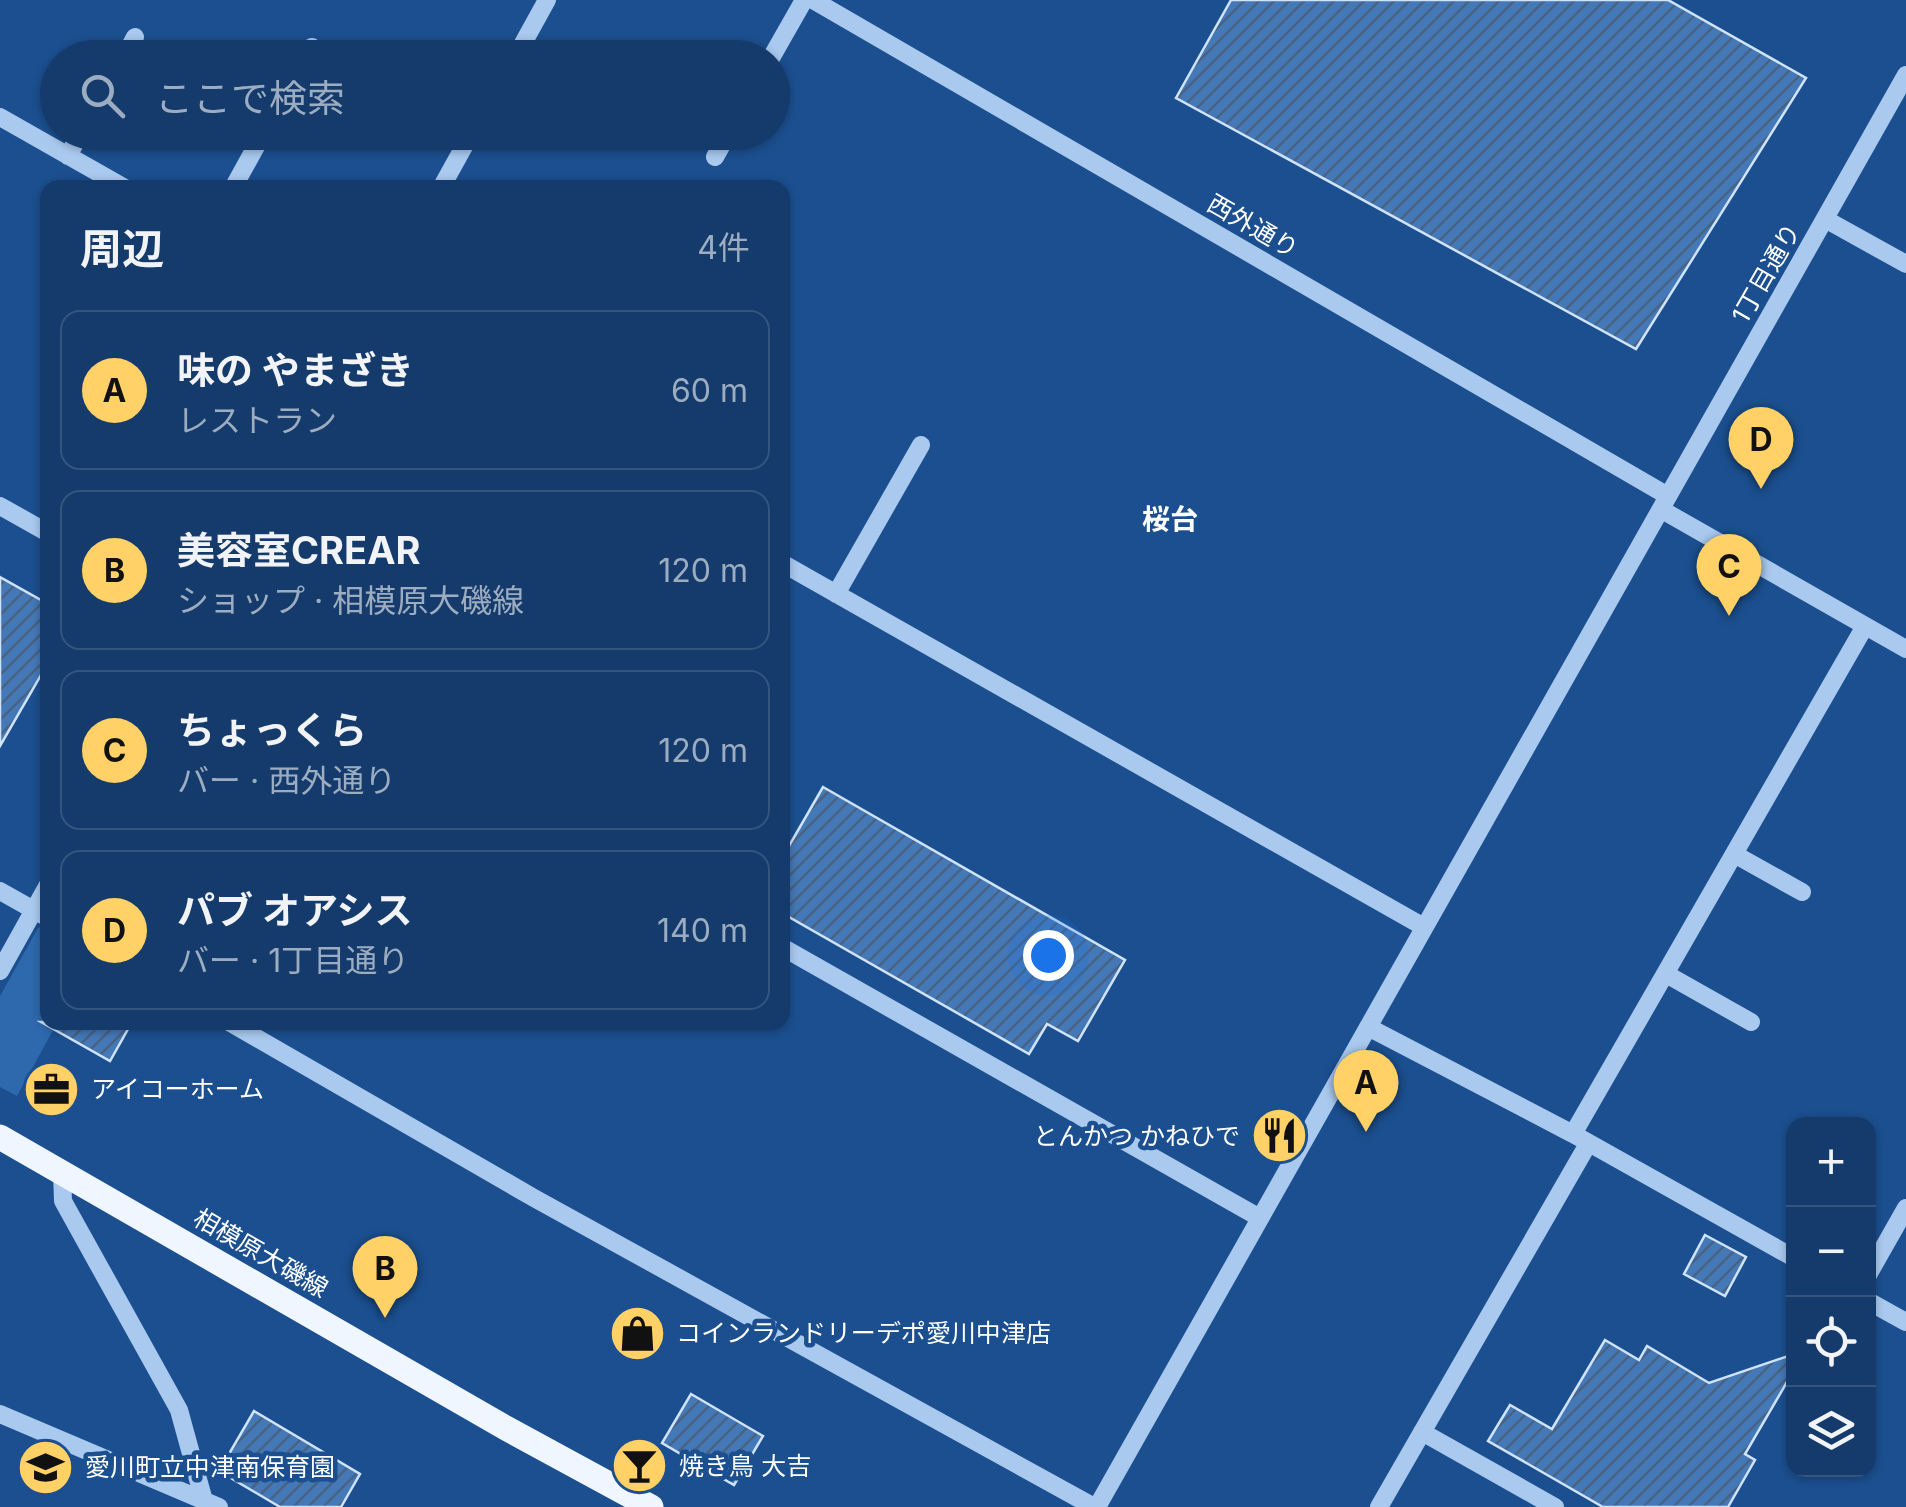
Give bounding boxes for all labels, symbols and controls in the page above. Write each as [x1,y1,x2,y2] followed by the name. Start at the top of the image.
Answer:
[40,40,790,150] search box
[75,68,130,123] icon: search
[155,75,345,121] text: ここで検索
[1202,188,1304,264] street label: 西外通り
[1725,218,1807,328] street label: 1丁目通り
[80,223,164,274] text: 周辺
[697,228,750,267] text: 4件
[177,347,414,393] text: 味の やまざき
[103,371,126,410] text: A
[671,371,748,410] text: 60 m
[177,401,337,440] text: レストラン
[1728,406,1794,489] pin: D
[1142,502,1198,536] district label: 桜台
[177,527,420,573] text: 美容室CREAR
[1696,534,1762,616] pin: C
[104,551,125,590] text: B
[658,551,748,590] text: 120 m
[177,581,524,620] text: ショップ · 相模原大磯線
[177,707,367,753] text: ちょっくら
[103,731,126,770] text: C
[658,731,748,770] text: 120 m
[177,761,396,800] text: バー · 西外通り
[177,887,412,933] text: パブ オアシス
[103,911,126,950] text: D
[657,911,748,950] text: 140 m
[1023,930,1074,981] your location
[177,941,409,980] text: バー · 1丁目通り
[1334,1050,1398,1132] pin: A
[22,1059,82,1119] office icon: アイコーホーム
[91,1074,264,1104] place label: アイコーホーム
[1249,1106,1309,1166] restaurant icon: とんかつ かねひで
[1786,1117,1876,1477] map controls
[1786,1117,1876,1207] button: +
[1033,1121,1240,1151] place label: とんかつ かねひで
[189,1203,333,1303] street label: 相模原大磯線
[1786,1207,1876,1297] button: −
[352,1236,418,1318] pin: B
[1786,1297,1876,1387] button: locate
[607,1303,667,1363] shop icon: コインランドリーデポ愛川中津店
[676,1318,1051,1348] place label: コインランドリーデポ愛川中津店
[1786,1387,1876,1477] button: layers
[610,1436,670,1496] bar icon: 焼き鳥 大吉
[16,1437,76,1497] school or university icon: 愛川町立中津南保育園
[679,1451,811,1481] place label: 焼き鳥 大吉
[85,1452,335,1482] place label: 愛川町立中津南保育園

